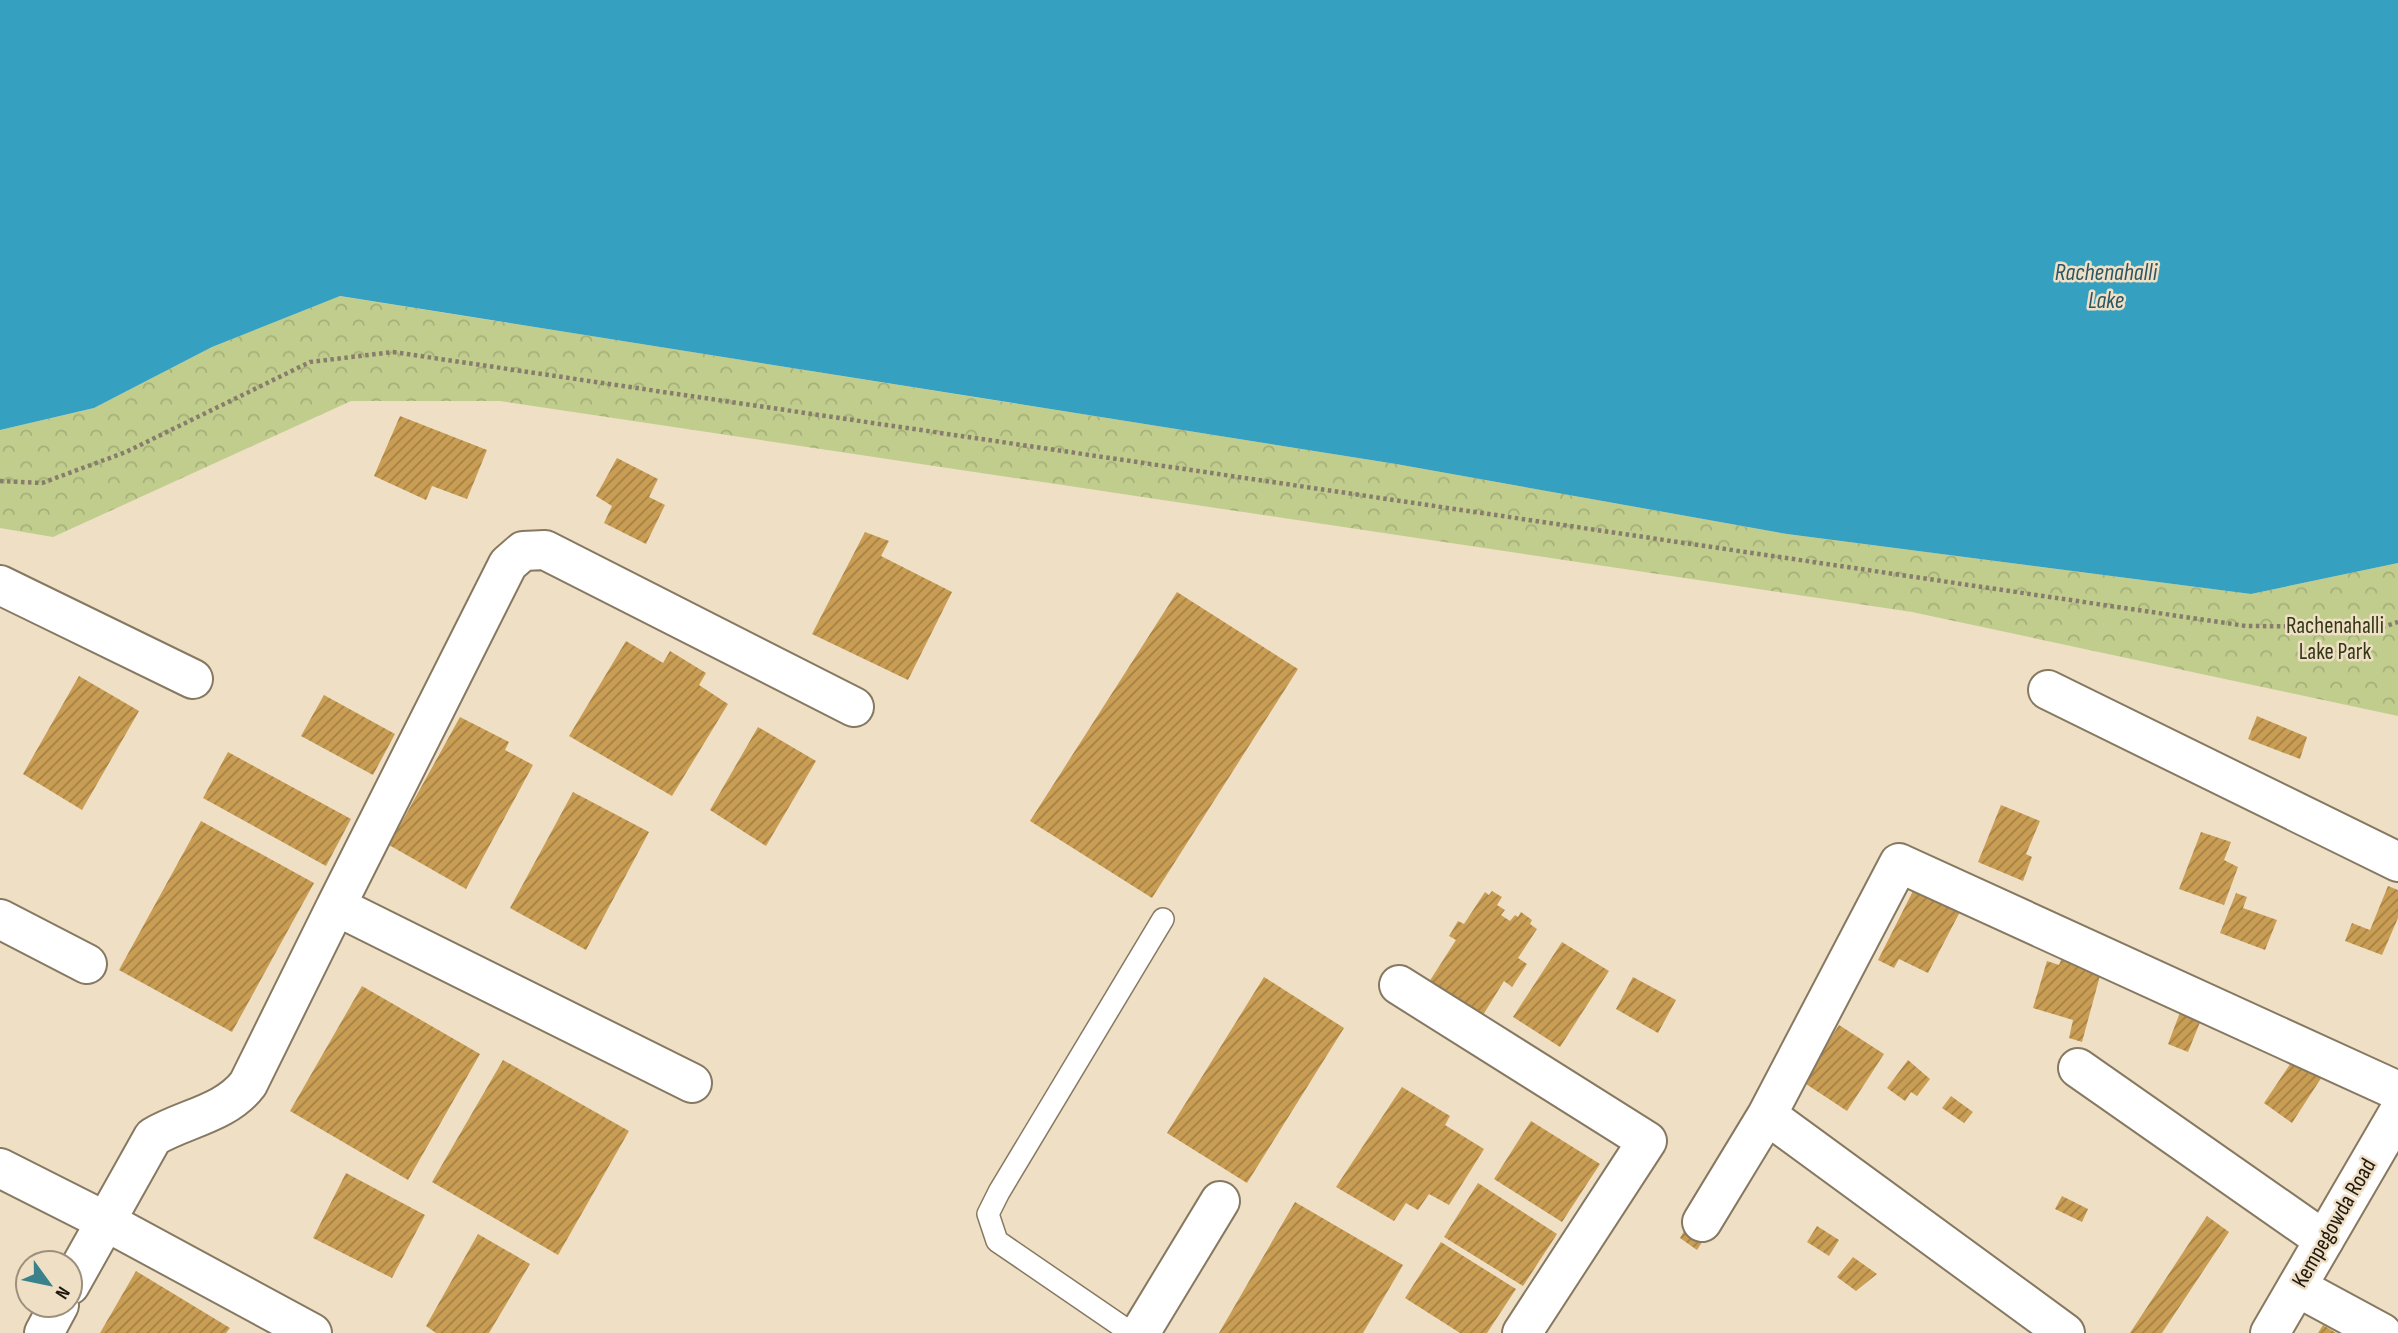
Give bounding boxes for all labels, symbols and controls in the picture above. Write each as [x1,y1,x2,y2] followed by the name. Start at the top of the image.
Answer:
[2055,258,2158,315] water label: Rachenahalli Lake
[2286,612,2384,666] park label: Rachenahalli Lake Park
[2286,1153,2382,1293] street label: Kempegowda Road
[14,1249,84,1319] north arrow
[50,1282,74,1303] text: N

